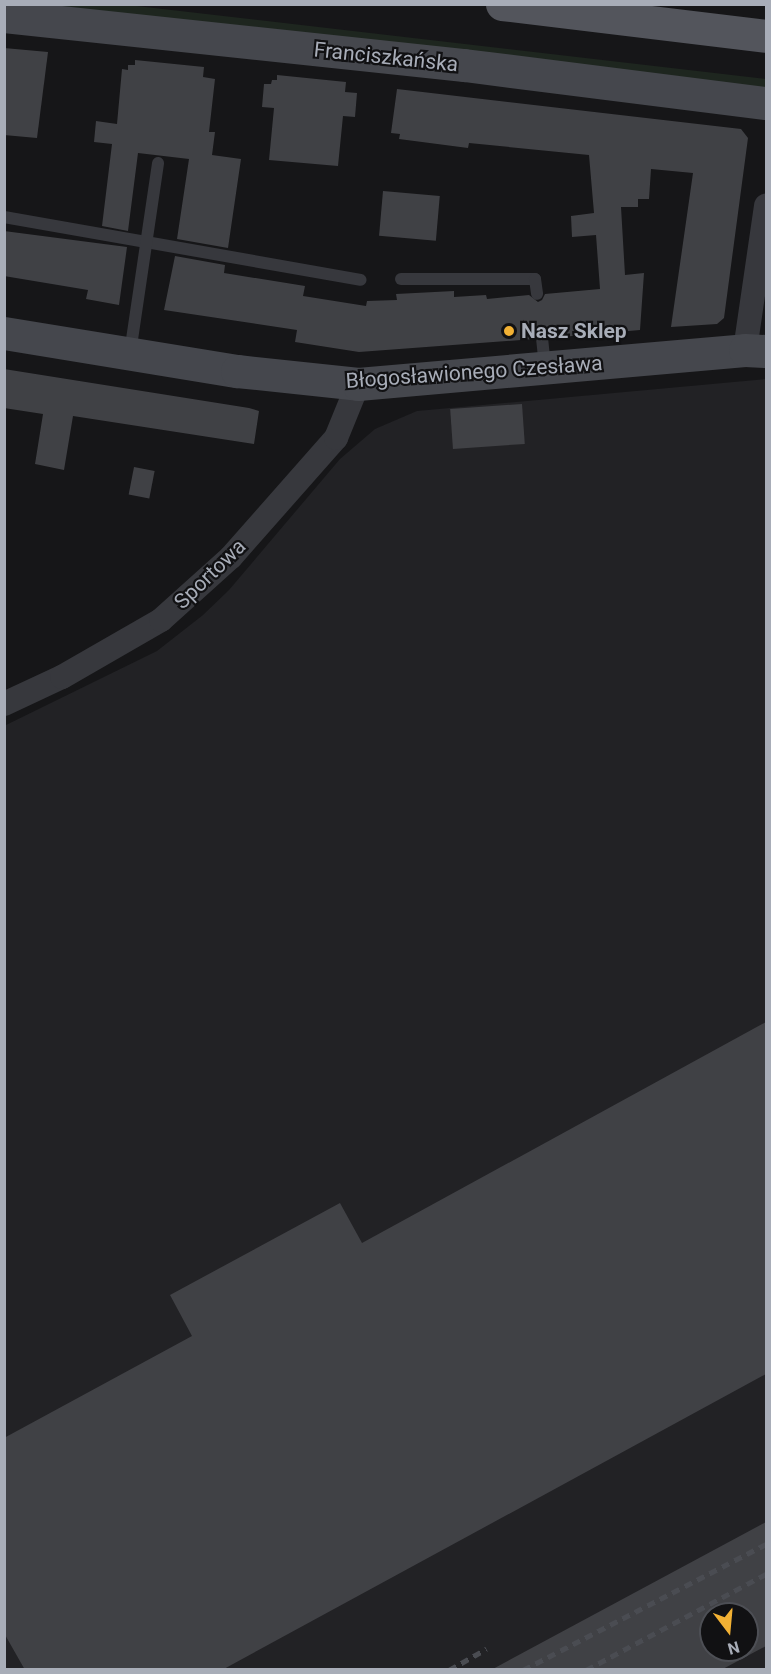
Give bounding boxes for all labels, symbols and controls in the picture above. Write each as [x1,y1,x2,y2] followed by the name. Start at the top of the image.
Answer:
[313,37,459,77] street label: Franciszkańska
[521,318,627,344] place label: Nasz Sklep
[502,324,516,338] marker: Nasz Sklep
[345,350,603,394] street label: Błogosławionego Czesława
[169,534,251,614] street label: Sportowa
[699,1602,759,1662] north arrow
[726,1637,742,1659] text: N

